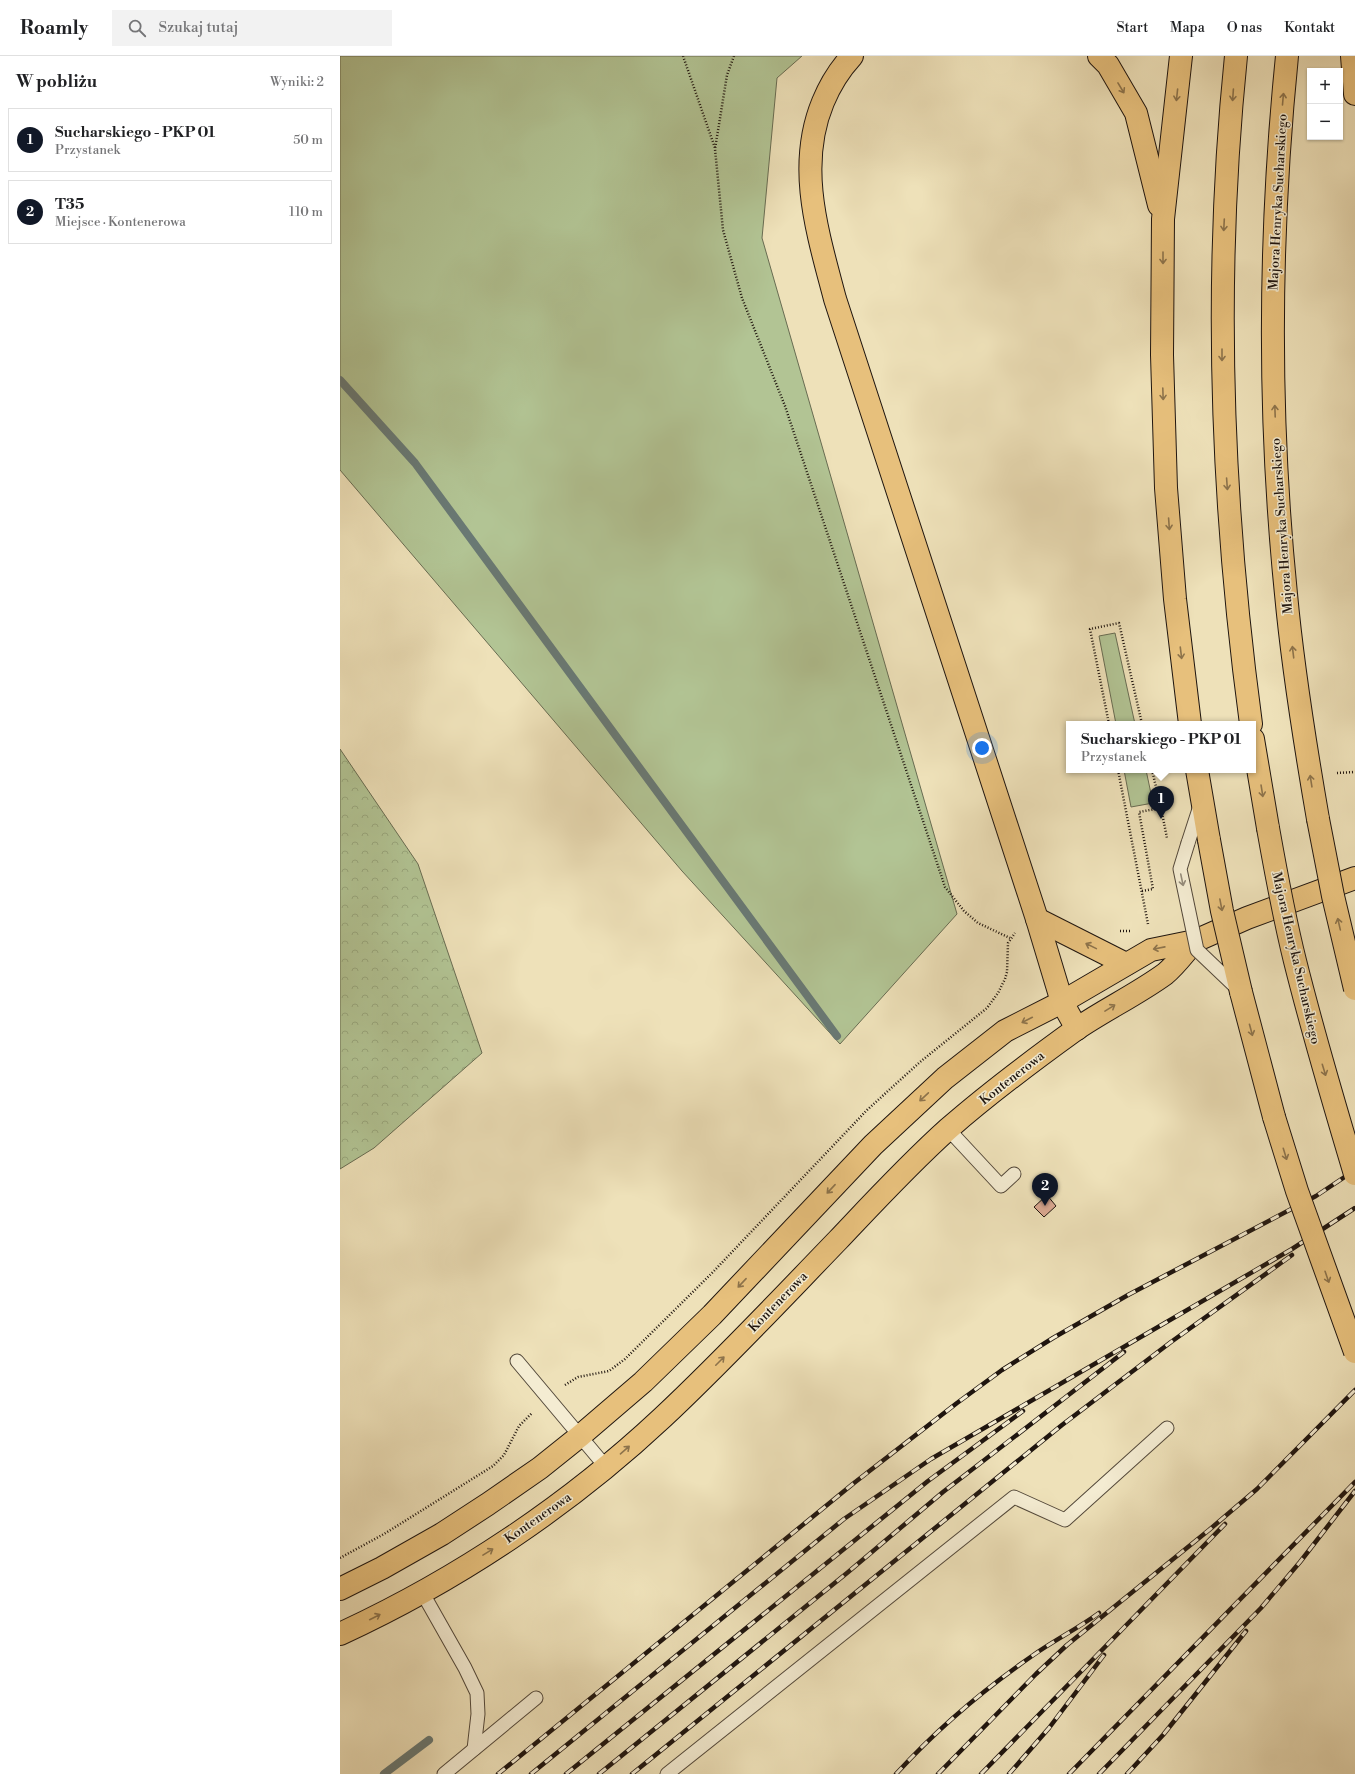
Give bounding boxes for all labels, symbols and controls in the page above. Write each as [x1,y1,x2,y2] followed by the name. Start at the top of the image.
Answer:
[112,10,392,46] search box
[20,16,88,40] text: Roamly
[126,17,148,39] icon: search
[158,18,238,37] text: Szukaj tutaj
[1116,19,1148,37] text: Start
[1170,19,1205,37] text: Mapa
[1227,19,1262,37] text: O nas
[1284,19,1335,37] text: Kontakt
[1307,68,1343,140] map controls
[1307,68,1343,104] button: +
[16,71,97,93] text: W pobliżu
[270,74,324,90] text: Wyniki: 2
[1118,82,1126,94] one-way arrow
[1173,88,1181,101] one-way arrow
[1229,88,1236,101] one-way arrow
[1279,93,1287,106] one-way arrow
[1307,104,1343,140] button: −
[1265,113,1291,291] street label: Majora Henryka Sucharskiego
[55,123,215,142] text: Sucharskiego - PKP 01
[27,132,33,148] text: 1
[293,132,323,148] text: 50 m
[55,142,120,158] text: Przystanek
[55,195,84,214] text: T35
[26,204,34,220] text: 2
[289,204,323,220] text: 110 m
[55,214,186,230] text: Miejsce · Kontenerowa
[1221,218,1228,231] one-way arrow
[1159,251,1167,264] one-way arrow
[1218,348,1226,361] one-way arrow
[1160,387,1167,400] one-way arrow
[1271,405,1278,418] one-way arrow
[1268,437,1296,615] street label: Majora Henryka Sucharskiego
[1223,477,1230,490] one-way arrow
[1166,517,1173,530] one-way arrow
[1177,646,1185,659] one-way arrow
[1289,646,1296,659] one-way arrow
[1066,721,1256,773] popup
[1081,730,1241,749] text: Sucharskiego - PKP 01
[972,738,992,758] your location
[1081,749,1146,765] text: Przystanek
[1307,774,1315,787] one-way arrow
[1258,784,1266,797] one-way arrow
[1148,786,1174,819] pin: 1
[1268,870,1324,1046] street label: Majora Henryka Sucharskiego
[1179,874,1187,887] one-way arrow
[1218,899,1226,912] one-way arrow
[1335,918,1343,931] one-way arrow
[1085,942,1097,949] one-way arrow
[1153,945,1166,953] one-way arrow
[1104,1004,1116,1012] one-way arrow
[1021,1016,1033,1024] one-way arrow
[1248,1023,1255,1036] one-way arrow
[976,1047,1048,1108] street label: Kontenerowa
[1321,1063,1328,1076] one-way arrow
[918,1093,929,1102] one-way arrow
[1282,1148,1289,1161] one-way arrow
[1032,1173,1058,1206] pin: 2
[826,1184,836,1194] one-way arrow
[745,1268,811,1336] street label: Kontenerowa
[1324,1271,1331,1284] one-way arrow
[737,1278,747,1288] one-way arrow
[715,1356,725,1366] one-way arrow
[620,1445,631,1454] one-way arrow
[501,1489,575,1547] street label: Kontenerowa
[482,1548,493,1557] one-way arrow
[369,1613,381,1621] one-way arrow

